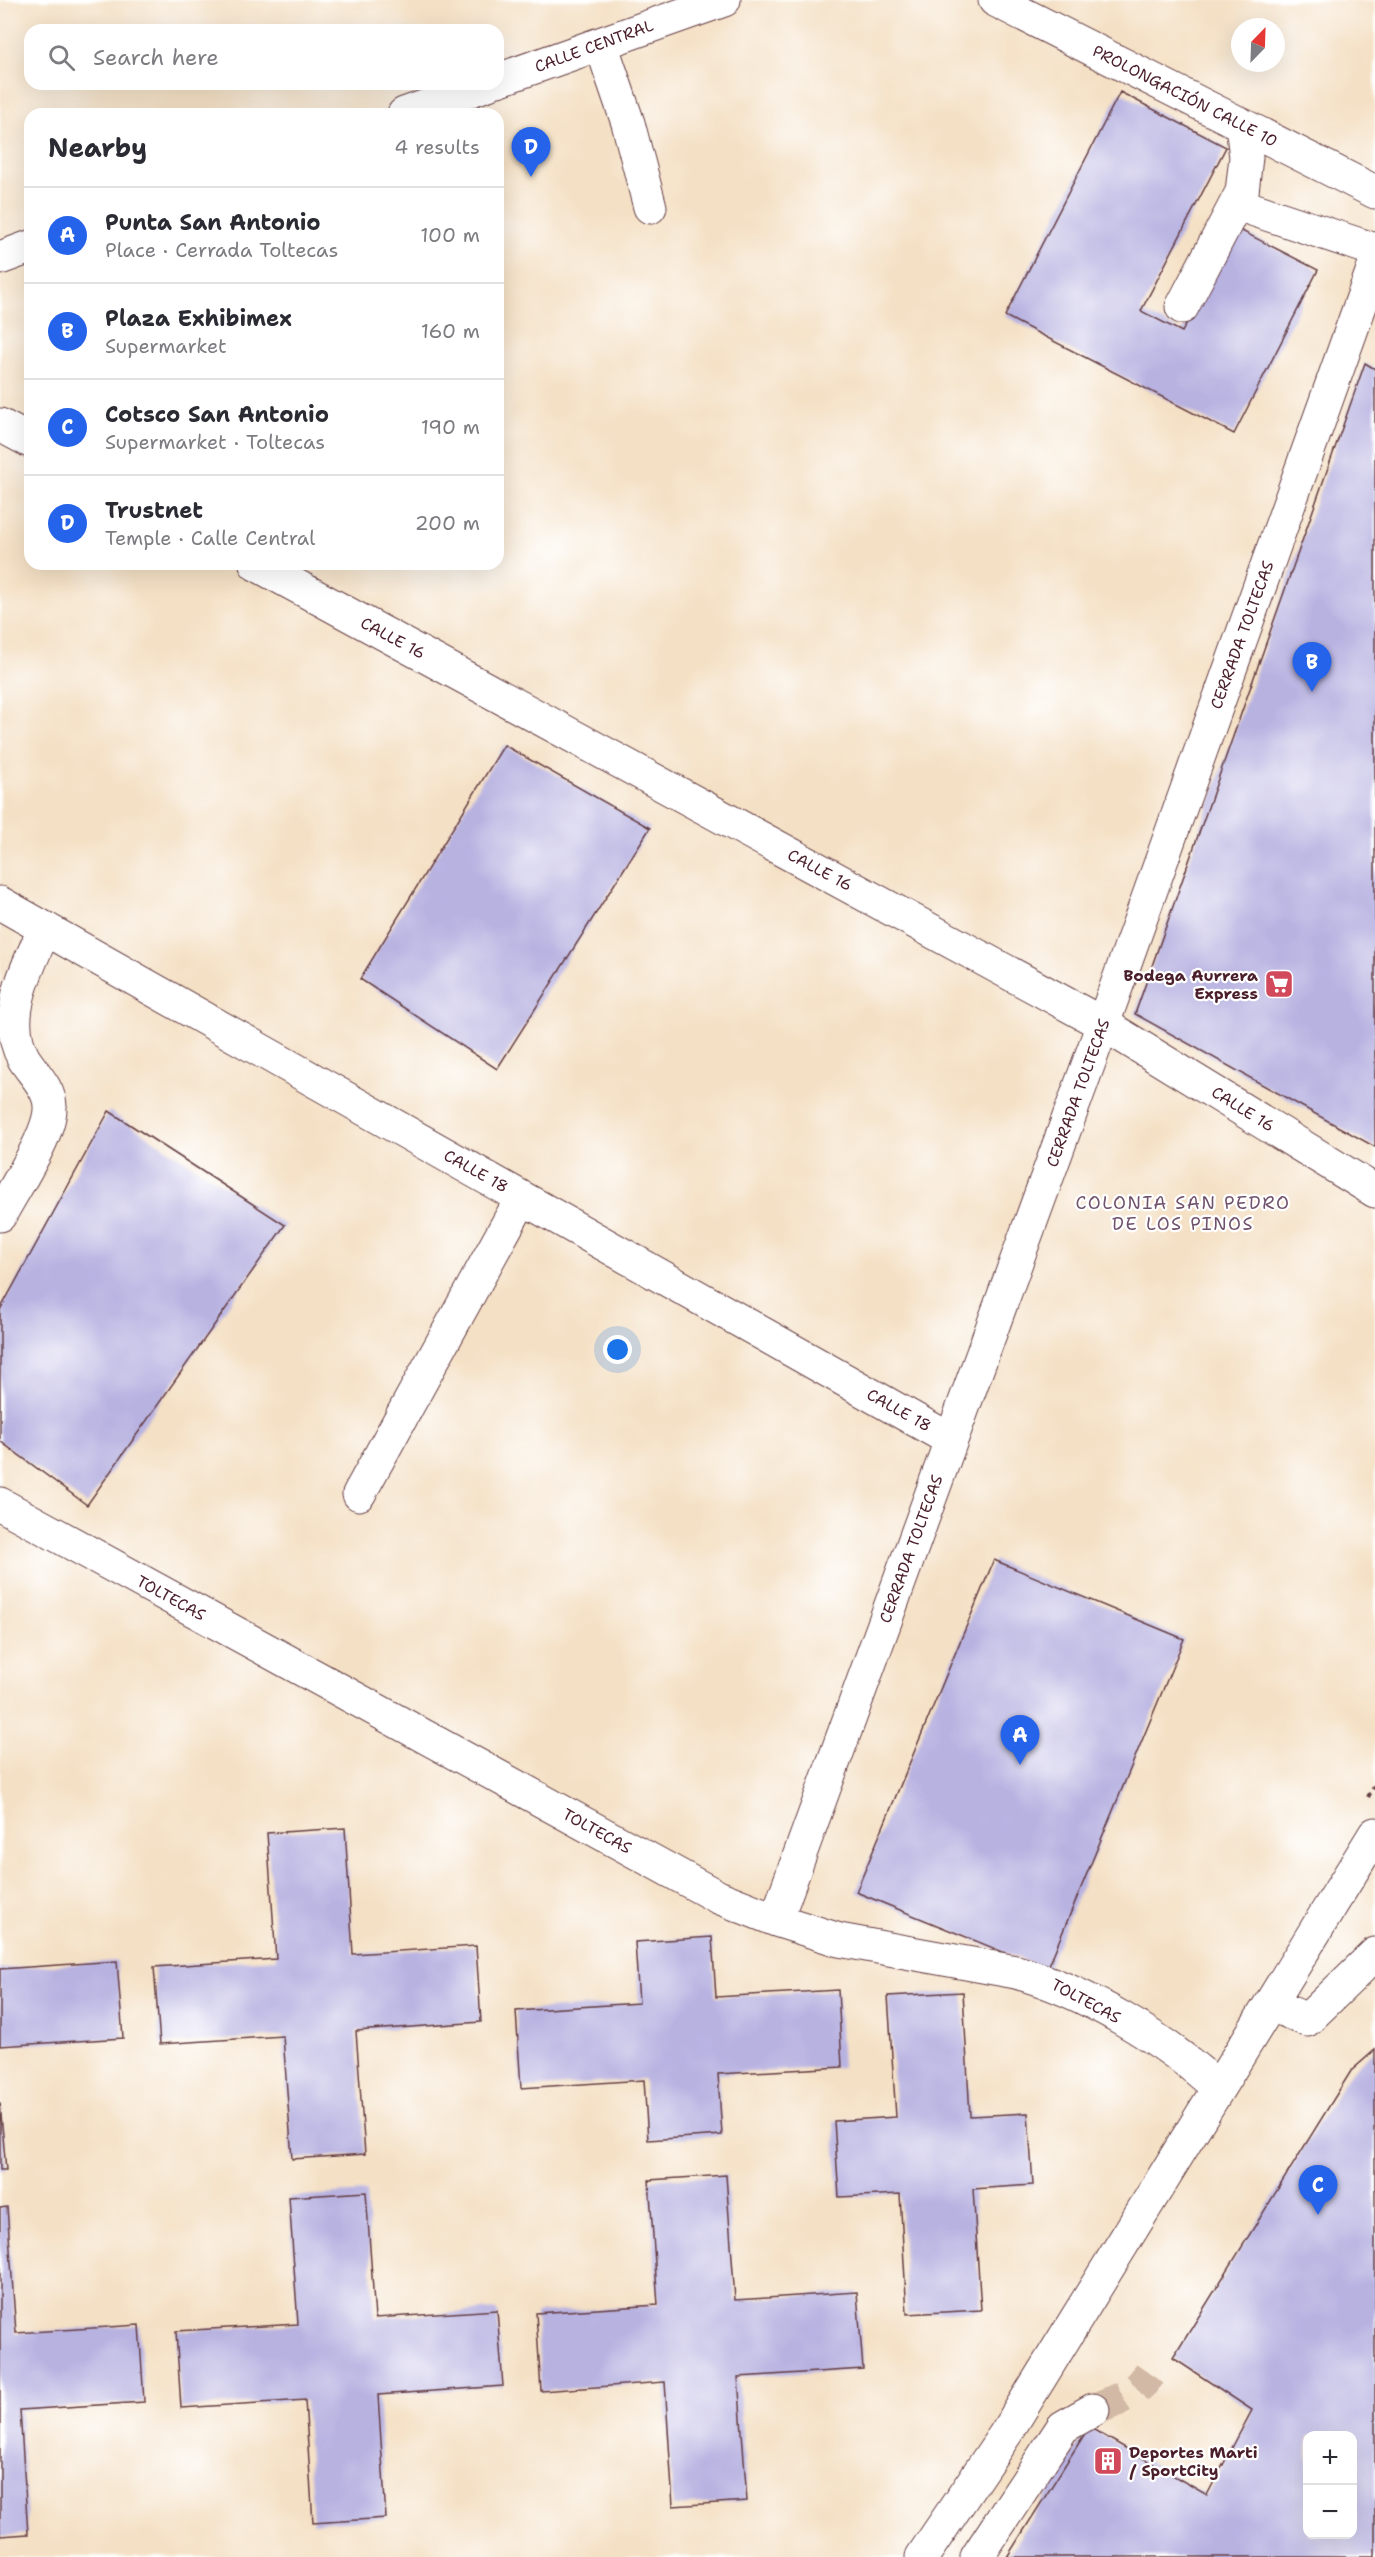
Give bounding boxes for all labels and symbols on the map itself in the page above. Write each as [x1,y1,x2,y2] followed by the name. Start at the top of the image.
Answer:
[532,15,656,77] street label: CALLE CENTRAL
[1231,18,1285,72] north arrow
[1089,40,1281,152] street label: PROLONGACIÓN CALLE 10
[512,128,550,177] pin: D
[1205,558,1279,712] street label: CERRADA TOLTECAS
[357,612,429,664] street label: CALLE 16
[1292,642,1332,692] pin: B
[784,844,856,896] street label: CALLE 16
[1124,965,1258,1004] place label: Bodega Aurrera Express
[1263,968,1295,1000] supermarket icon: Bodega Aurrera Express
[1041,1016,1115,1170] street label: CERRADA TOLTECAS
[1208,1081,1278,1137] street label: CALLE 16
[440,1145,512,1197] street label: CALLE 18
[1076,1191,1290,1236] district label: COLONIA SAN PEDRO DE LOS PINOS
[603,1335,632,1364] your location
[863,1384,935,1436] street label: CALLE 18
[874,1472,948,1626] street label: CERRADA TOLTECAS
[133,1570,209,1626] street label: TOLTECAS
[1000,1716,1040,1765] pin: A
[559,1803,635,1859] street label: TOLTECAS
[1048,1974,1124,2028] street label: TOLTECAS
[1298,2166,1338,2215] pin: C
[1129,2442,1258,2481] place label: Deportes Marti / SportCity
[1092,2445,1124,2477] building icon: Deportes Marti / SportCity

